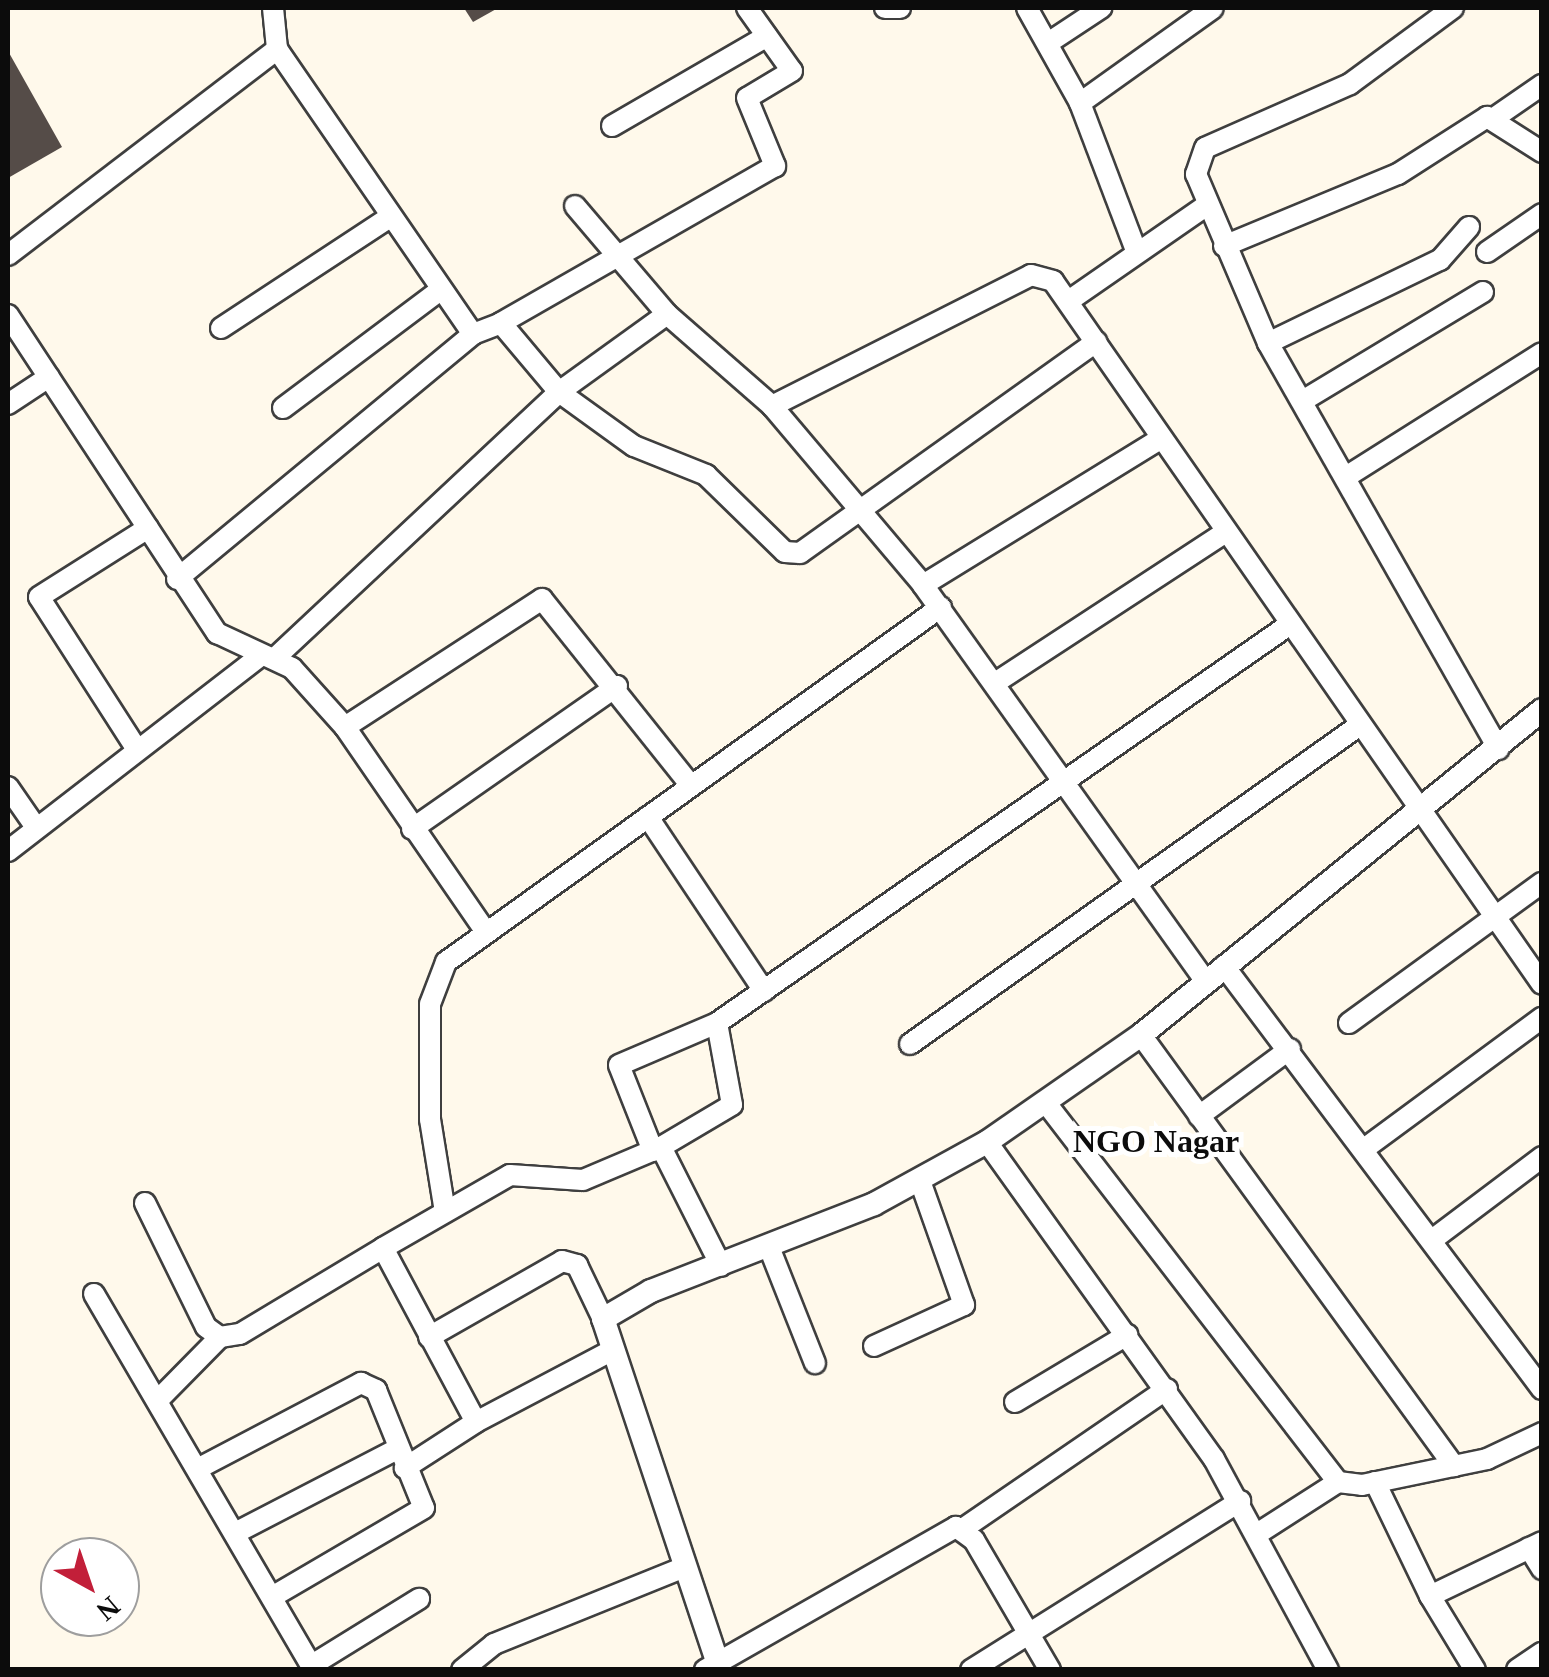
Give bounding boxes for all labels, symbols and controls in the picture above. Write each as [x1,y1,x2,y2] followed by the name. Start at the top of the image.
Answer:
[1073,1122,1239,1160] district label: NGO Nagar
[40,1537,140,1637] north arrow
[91,1590,126,1627] text: N

